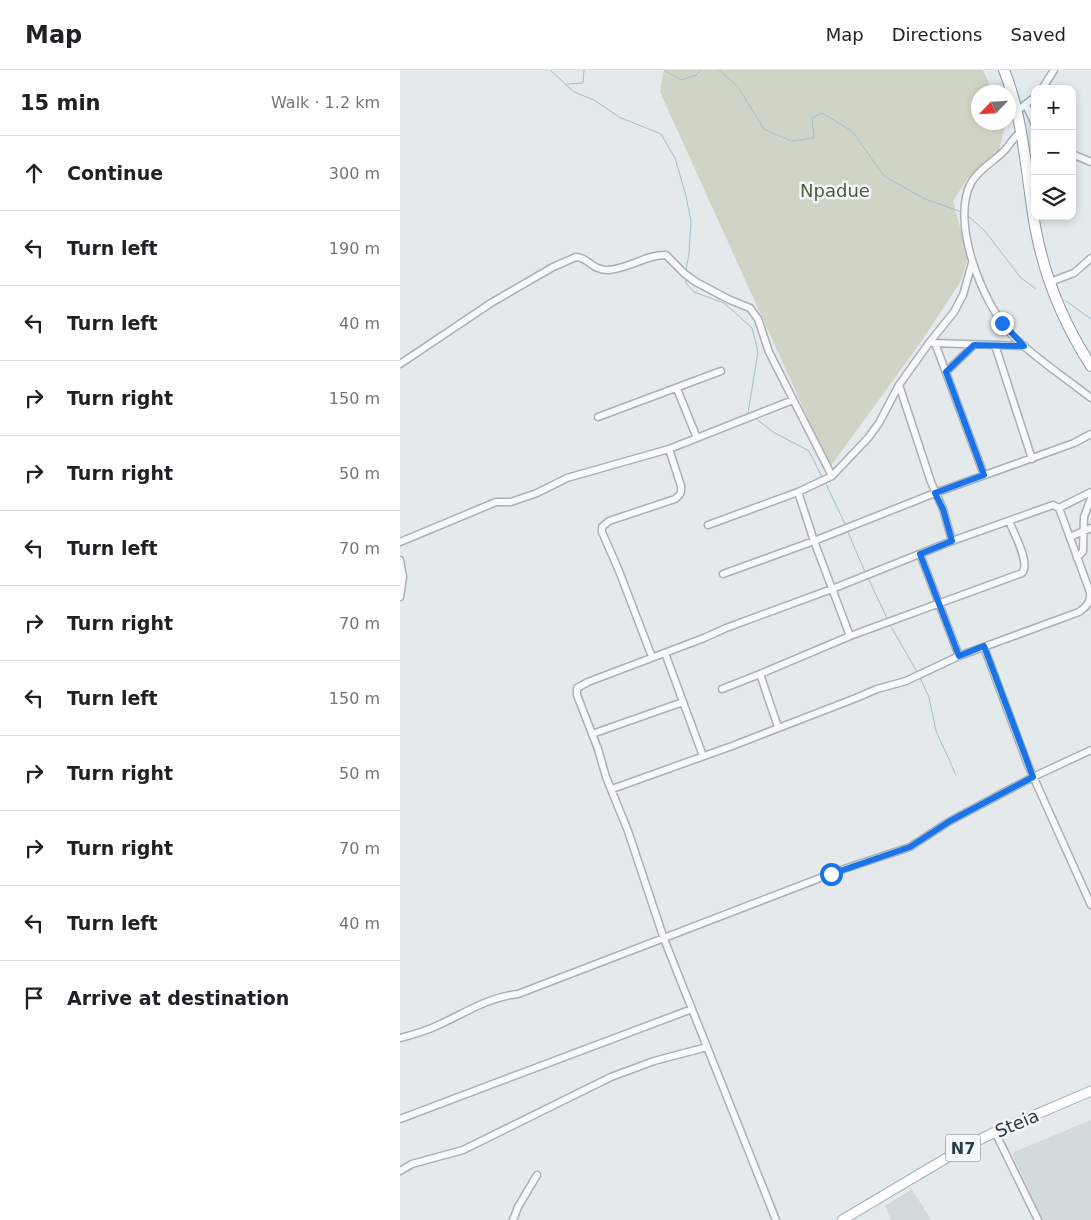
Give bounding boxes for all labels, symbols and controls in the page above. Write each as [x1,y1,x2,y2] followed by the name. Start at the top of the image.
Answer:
[25,21,82,49] text: Map
[826,24,864,45] text: Map
[892,24,982,45] text: Directions
[1010,24,1066,45] text: Saved
[971,85,1016,130] north arrow
[1031,85,1076,220] map controls
[1031,85,1076,130] button: +
[20,91,101,115] text: 15 min
[271,93,380,112] text: Walk · 1.2 km
[1031,130,1076,175] button: −
[20,159,48,187] icon: ahead
[67,162,163,184] text: Continue
[329,164,380,183] text: 300 m
[1031,175,1076,220] button: layers
[800,180,870,201] park label: Npadue
[20,234,48,262] icon: left
[67,237,158,259] text: Turn left
[329,239,380,258] text: 190 m
[20,309,48,337] icon: left
[67,312,158,334] text: Turn left
[991,312,1014,335] route end
[339,314,380,333] text: 40 m
[20,384,48,412] icon: right
[67,387,173,409] text: Turn right
[329,389,380,408] text: 150 m
[20,459,48,487] icon: right
[67,462,173,484] text: Turn right
[339,464,380,483] text: 50 m
[20,534,48,562] icon: left
[67,537,158,559] text: Turn left
[339,539,380,558] text: 70 m
[20,609,48,637] icon: right
[67,612,173,634] text: Turn right
[339,614,380,633] text: 70 m
[20,684,48,712] icon: left
[67,687,158,709] text: Turn left
[329,689,380,708] text: 150 m
[20,759,48,787] icon: right
[67,762,173,784] text: Turn right
[339,764,380,783] text: 50 m
[20,834,48,862] icon: right
[67,837,173,859] text: Turn right
[339,839,380,858] text: 70 m
[820,863,843,886] route start
[20,909,48,937] icon: left
[67,912,158,934] text: Turn left
[339,914,380,933] text: 40 m
[20,984,48,1012] icon: arrive
[67,987,289,1009] text: Arrive at destination
[992,1104,1042,1142] street label: Steia
[946,1134,980,1162] road number: N7

